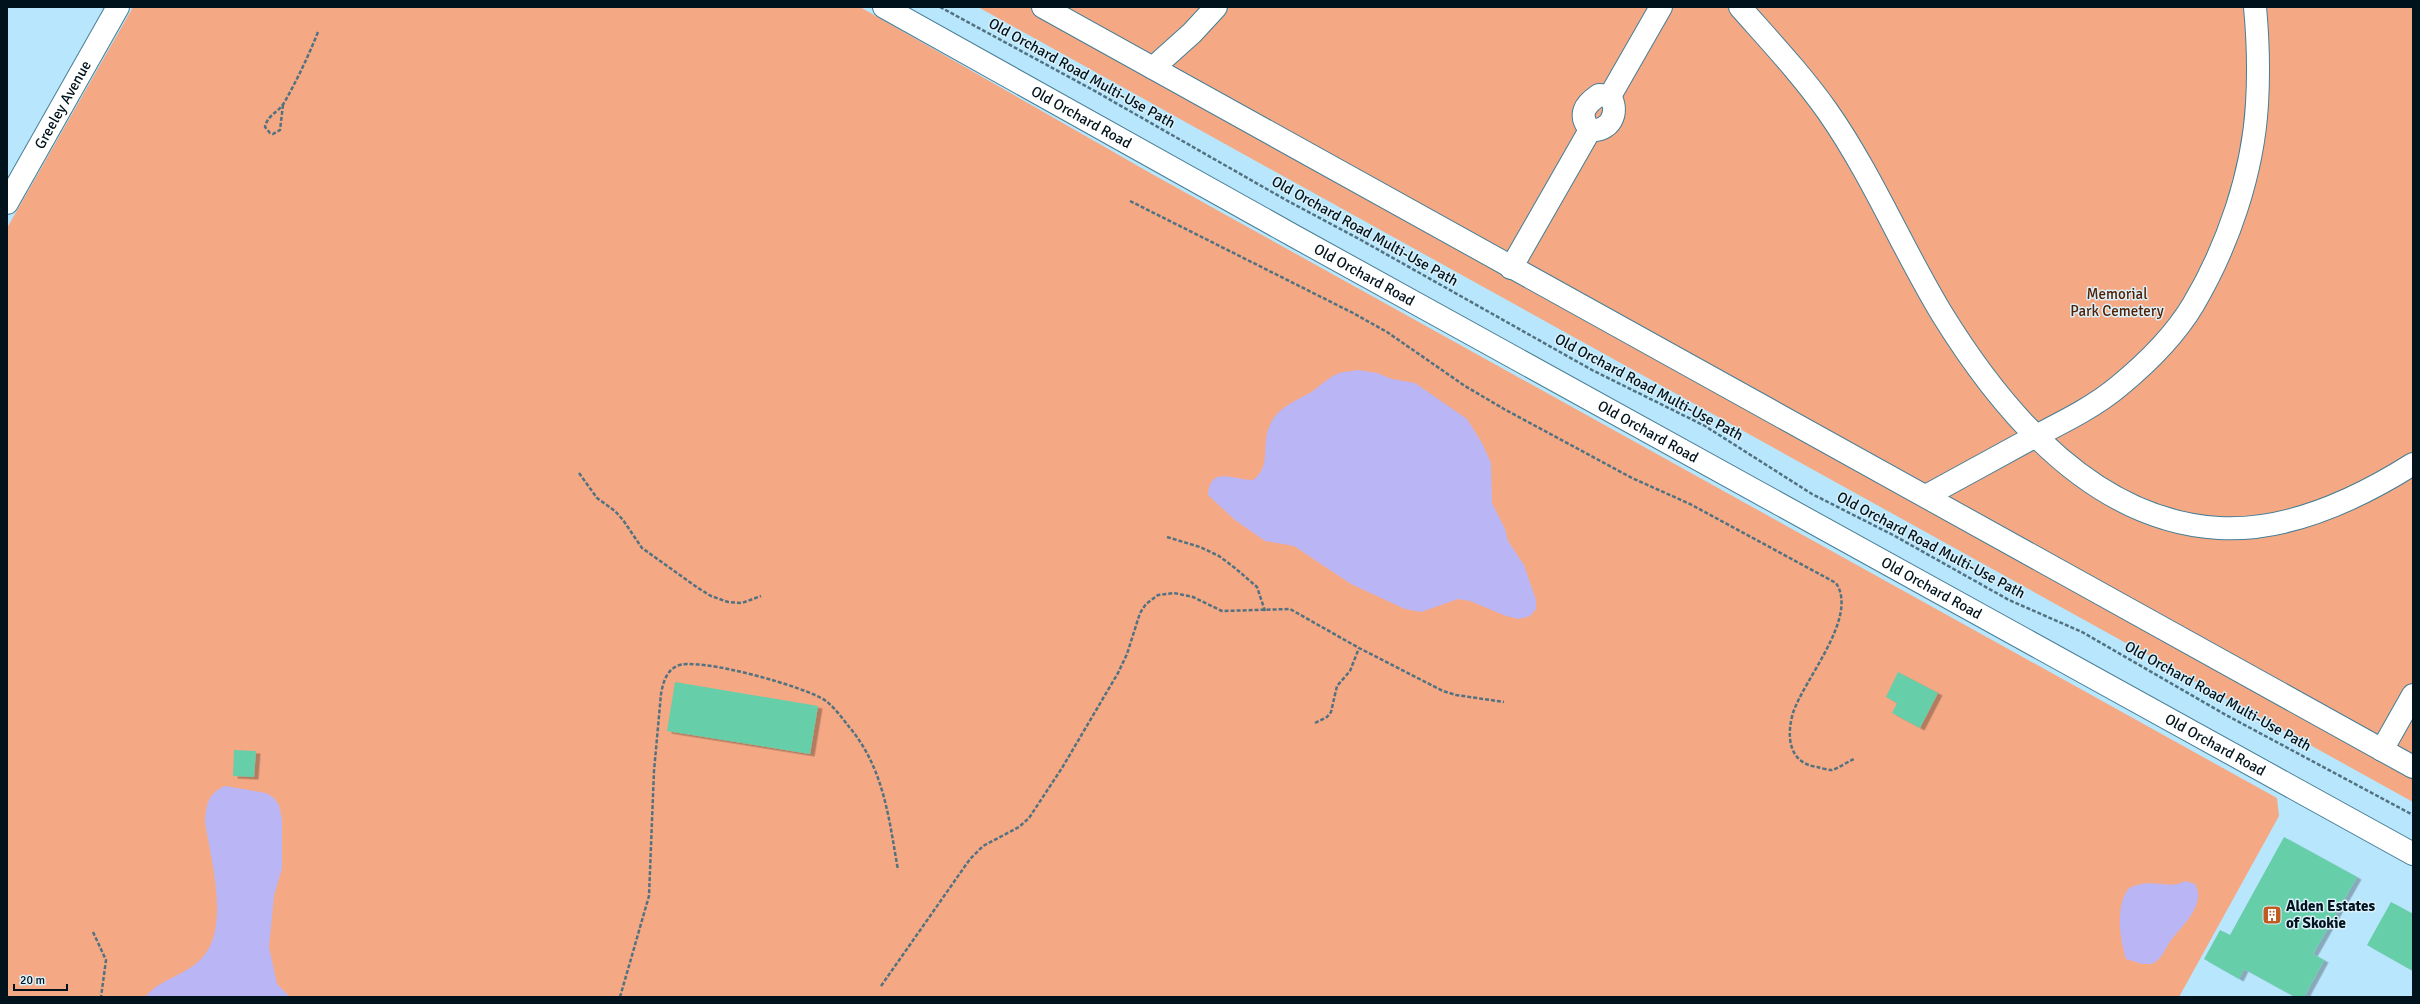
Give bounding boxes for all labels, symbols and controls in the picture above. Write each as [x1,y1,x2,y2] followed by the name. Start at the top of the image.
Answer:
[986,14,1178,132] street label: Old Orchard Road Multi-Use Path
[31,57,95,152] street label: Greeley Avenue
[1029,82,1135,152] street label: Old Orchard Road
[1269,172,1461,290] street label: Old Orchard Road Multi-Use Path
[1311,240,1417,310] street label: Old Orchard Road
[2070,285,2164,320] park label: Memorial Park Cemetery
[1552,330,1746,444] street label: Old Orchard Road Multi-Use Path
[1595,397,1701,467] street label: Old Orchard Road
[1834,488,2028,602] street label: Old Orchard Road Multi-Use Path
[1879,553,1985,623] street label: Old Orchard Road
[2122,637,2314,755] street label: Old Orchard Road Multi-Use Path
[2162,710,2268,780] street label: Old Orchard Road
[2286,897,2375,932] place label: Alden Estates of Skokie
[2261,904,2283,926] building icon: Alden Estates of Skokie
[14,966,67,992] scale bar
[20,973,45,988] text: 20 m

